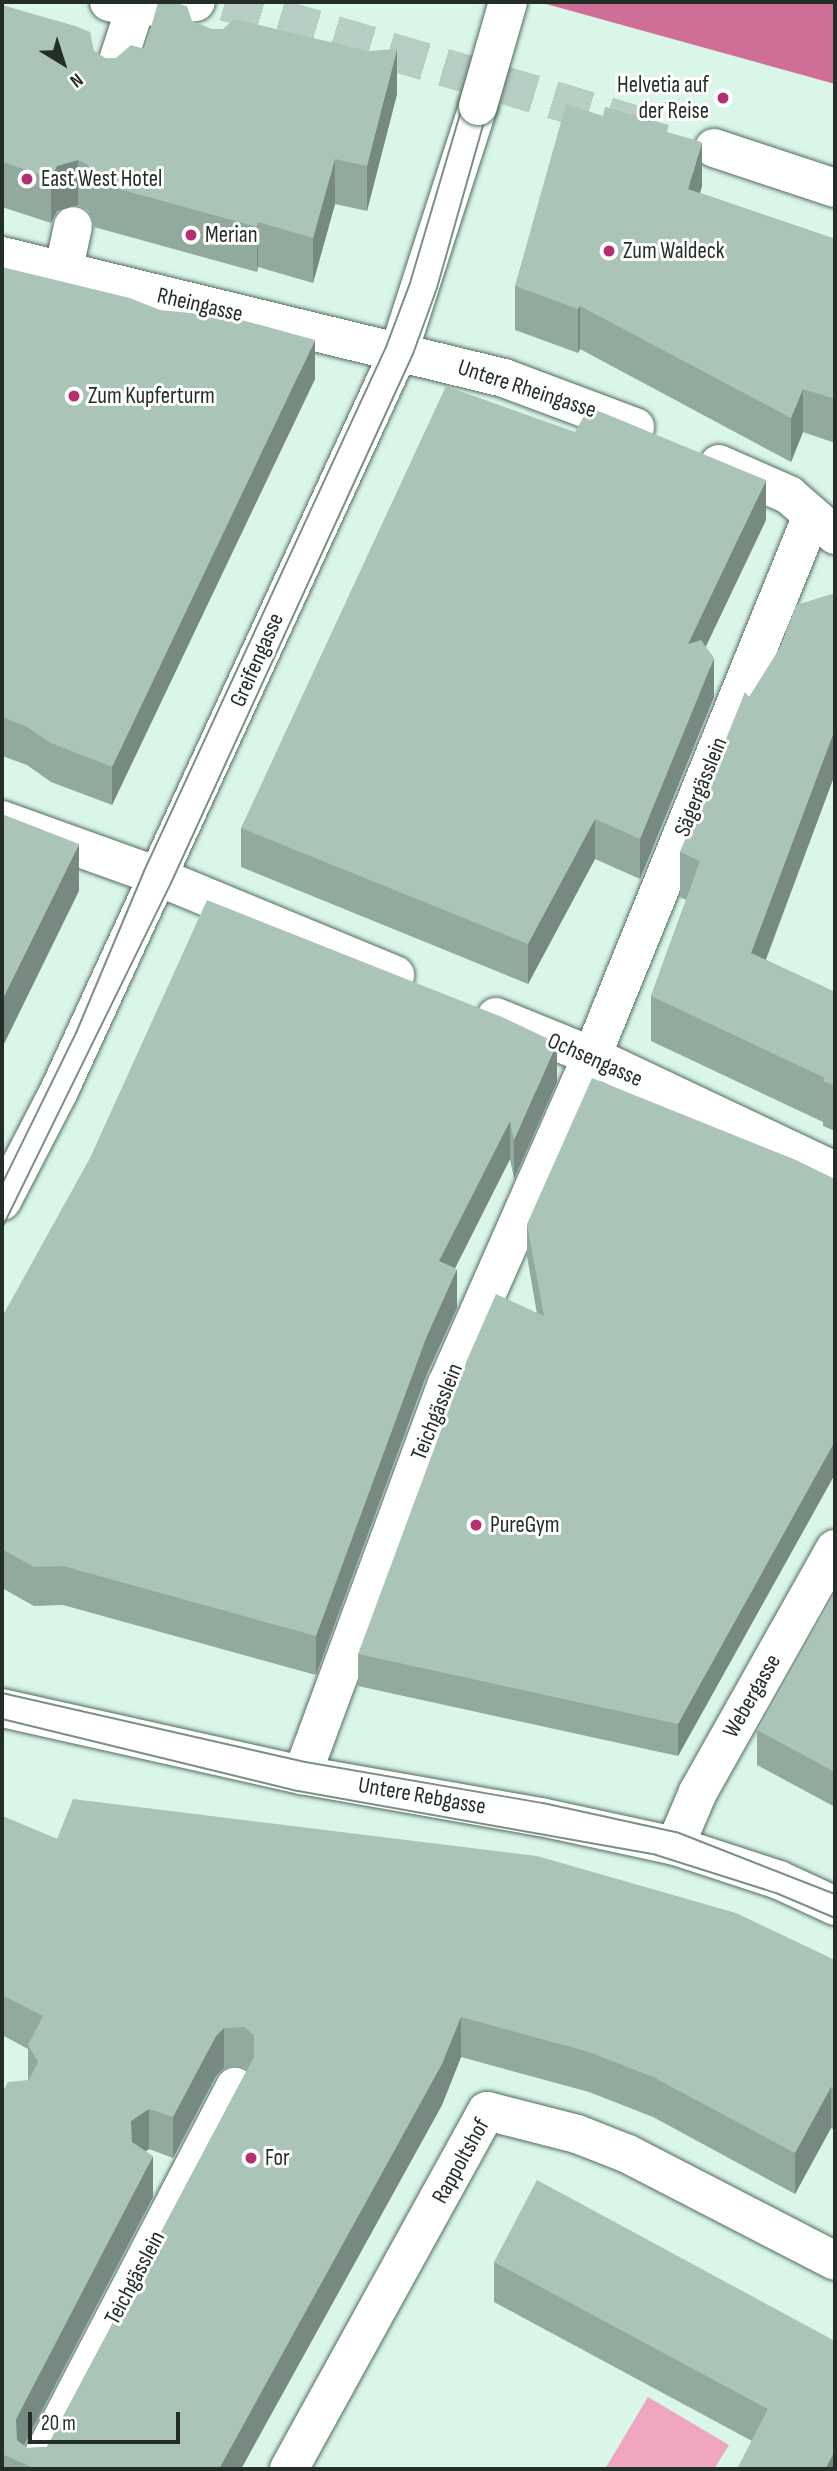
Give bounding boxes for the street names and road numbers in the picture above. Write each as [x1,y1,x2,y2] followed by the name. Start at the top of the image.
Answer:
[154,282,246,328] street label: Rheingasse
[454,354,600,424] street label: Untere Rheingasse
[224,609,290,711] street label: Greifengasse
[669,733,733,841] street label: Sägergässlein
[543,1027,647,1093] street label: Ochsengasse
[405,1360,469,1464] street label: Teichgässlein
[717,1649,787,1743] street label: Webergasse
[356,1771,488,1821] street label: Untere Rebgasse
[426,2114,496,2208] street label: Rappoltshof
[99,2226,171,2330] street label: Teichgässlein

